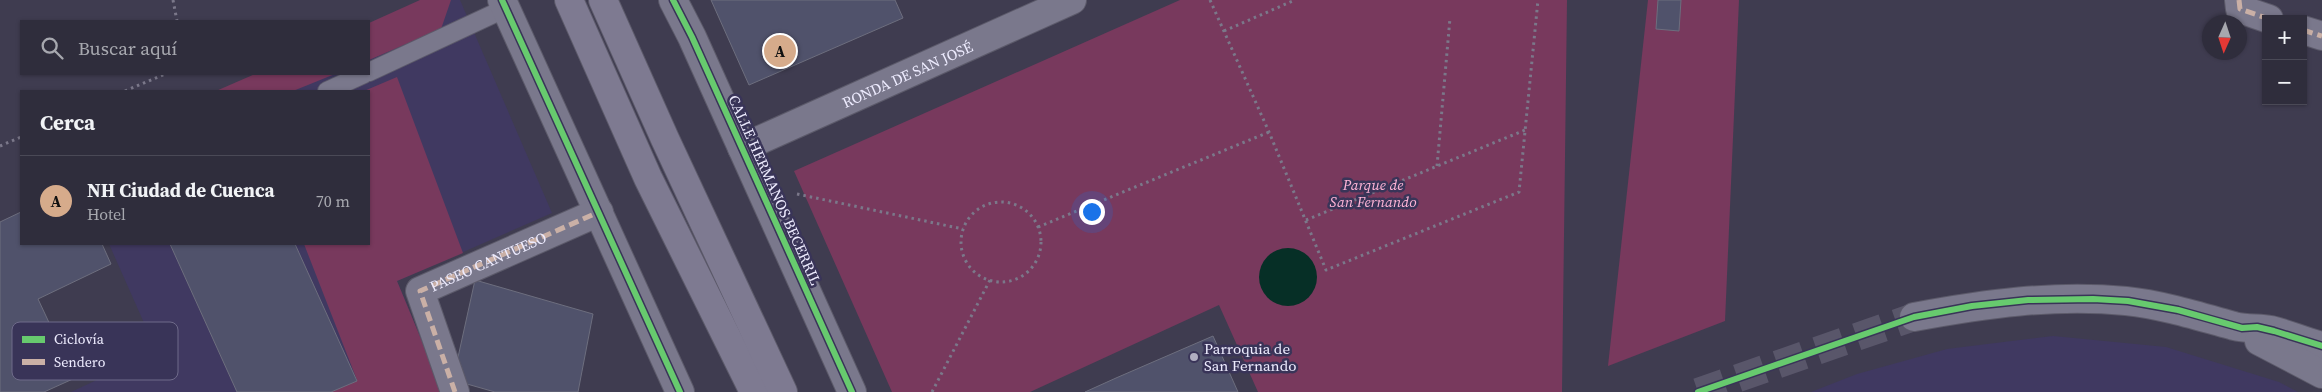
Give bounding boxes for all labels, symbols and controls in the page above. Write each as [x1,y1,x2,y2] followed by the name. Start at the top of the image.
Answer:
[2202,15,2247,60] north arrow
[2262,15,2307,105] map controls
[2262,15,2307,60] button: +
[20,20,370,75] search box
[764,32,796,70] pin: A
[38,34,66,62] icon: search
[78,35,177,61] text: Buscar aquí
[839,35,976,112] street label: RONDA DE SAN JOSÉ
[2262,60,2307,105] button: −
[723,92,827,289] street label: CALLE HERMANOS BECERRIL
[40,108,95,137] text: Cerca
[1330,174,1417,212] park label: Parque de San Fernando
[87,177,275,203] text: NH Ciudad de Cuenca
[51,190,61,212] text: A
[316,190,350,212] text: 70 m
[1079,199,1105,225] your location
[87,203,126,225] text: Hotel
[426,226,550,296] street label: PASEO CANTUESO
[12,322,178,380] legend
[54,329,105,349] text: Ciclovía
[1204,338,1296,376] place label: Parroquia de San Fernando
[1188,351,1200,363] marker: Parroquia de San Fernando
[54,352,106,372] text: Sendero

